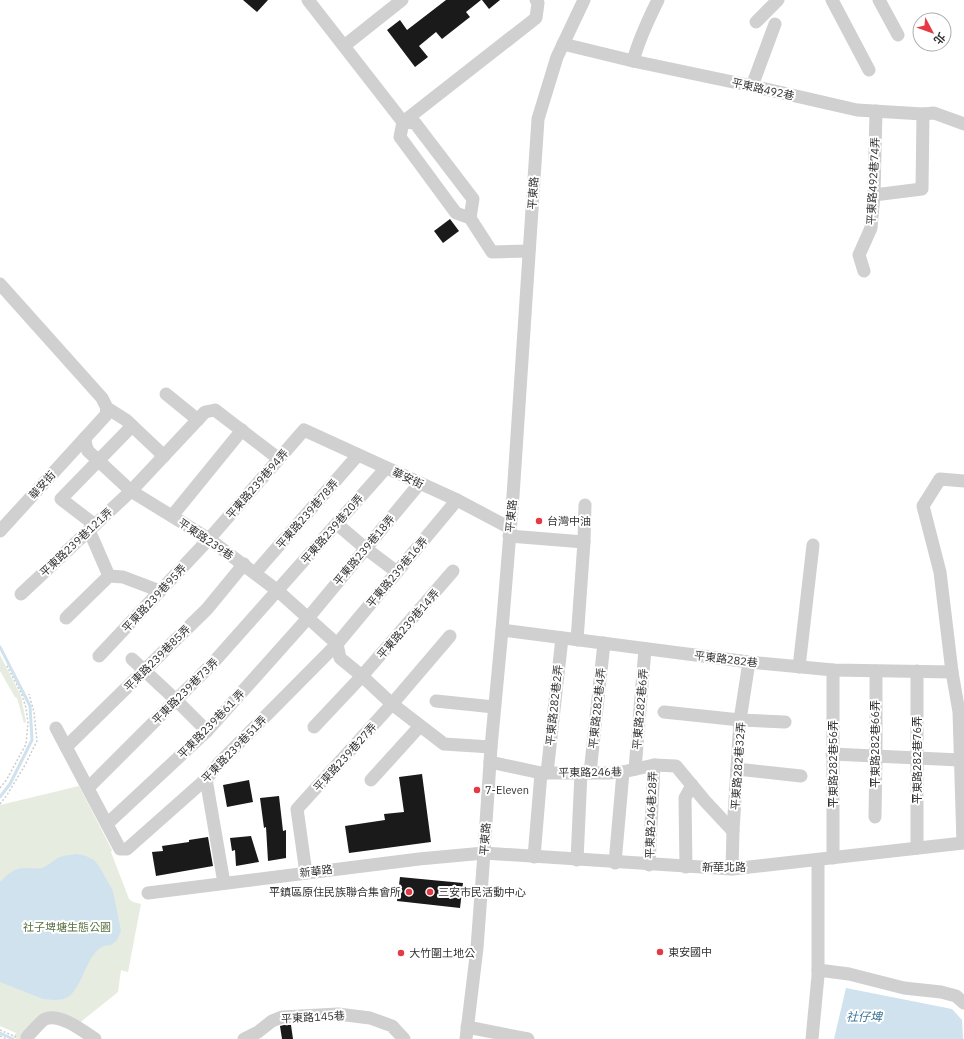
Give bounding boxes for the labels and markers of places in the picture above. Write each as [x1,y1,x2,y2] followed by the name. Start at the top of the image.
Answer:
[547,514,591,528] place label: 台灣中油
[534,516,544,526] marker: 台灣中油
[485,783,529,797] place label: 7-Eleven
[472,785,482,795] marker: 7-Eleven
[269,885,401,899] place label: 平鎮區原住民族聯合集會所
[438,885,526,899] place label: 三安市民活動中心
[404,887,414,897] marker: 平鎮區原住民族聯合集會所
[425,887,435,897] marker: 三安市民活動中心
[668,945,712,959] place label: 東安國中
[409,946,475,960] place label: 大竹圍土地公
[655,947,665,957] marker: 東安國中
[396,948,406,958] marker: 大竹圍土地公

